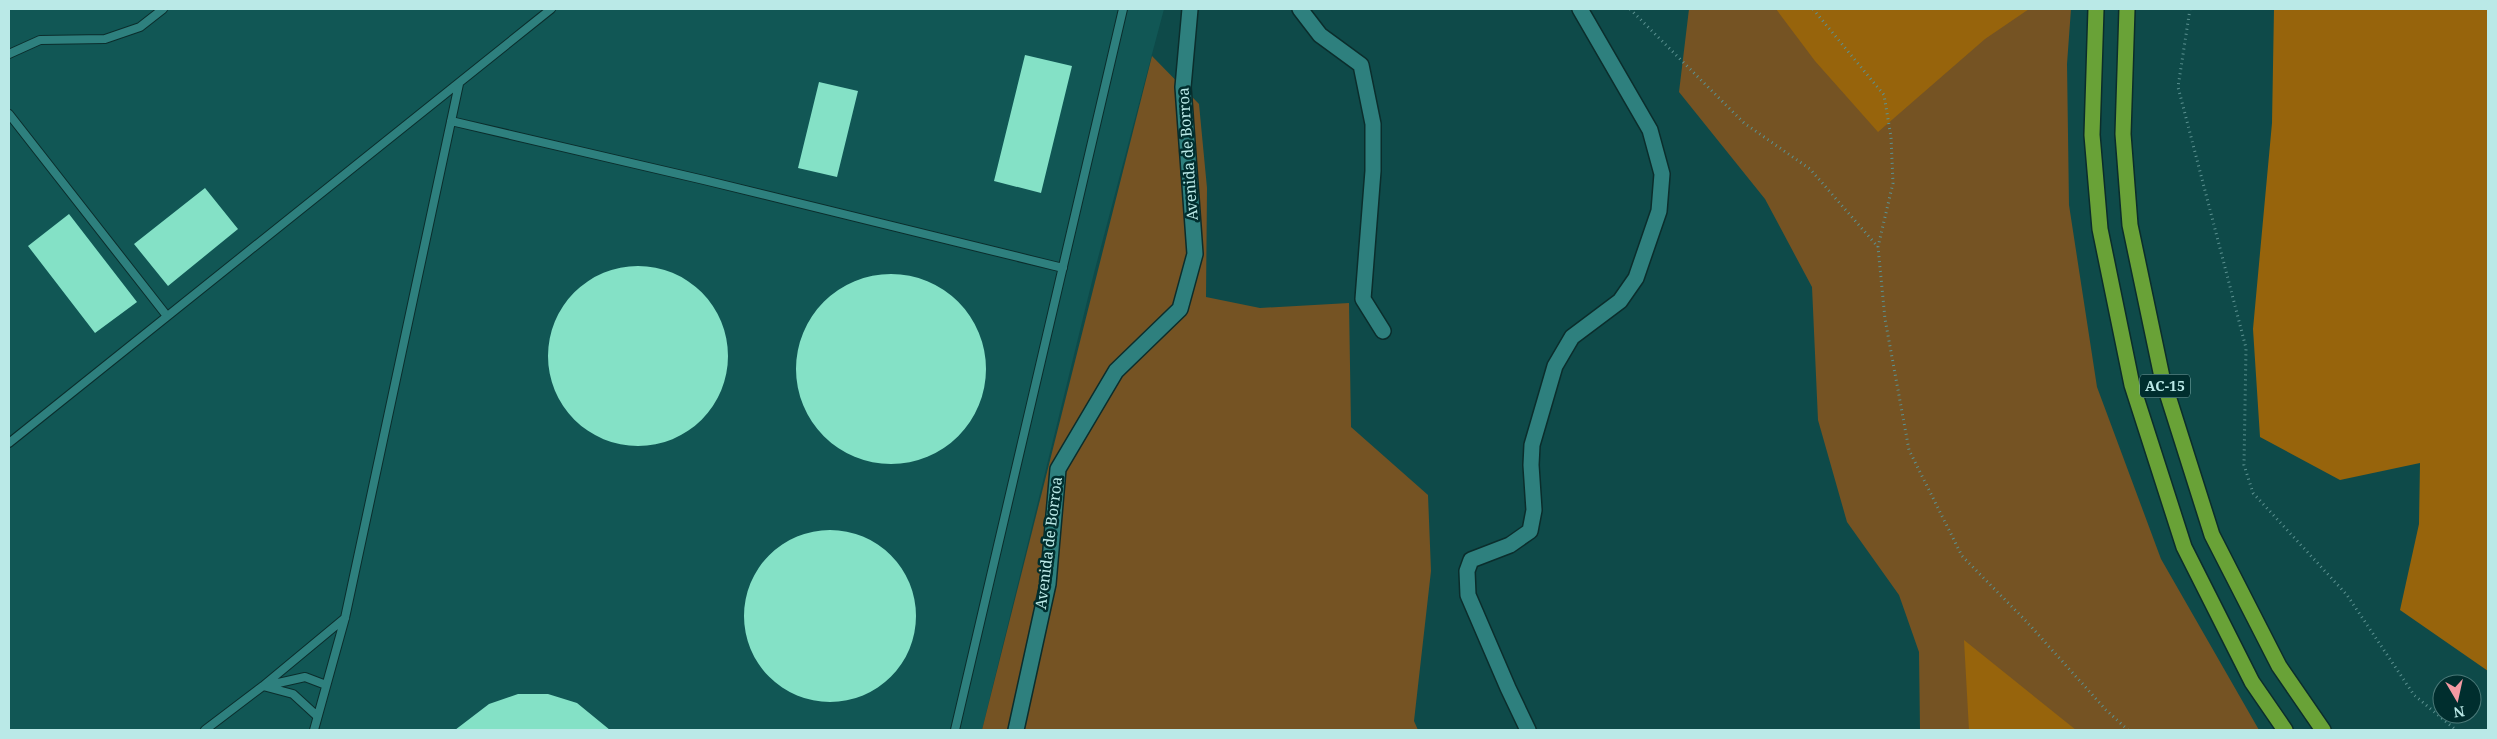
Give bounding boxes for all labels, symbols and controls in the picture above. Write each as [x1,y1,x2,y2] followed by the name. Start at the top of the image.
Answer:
[1172,87,1202,221] street label: Avenida de Borroa
[2140,374,2190,398] road number: AC-15
[1030,476,1066,610] street label: Avenida de Borroa
[2432,674,2482,724] north arrow
[2452,702,2466,723] text: N

